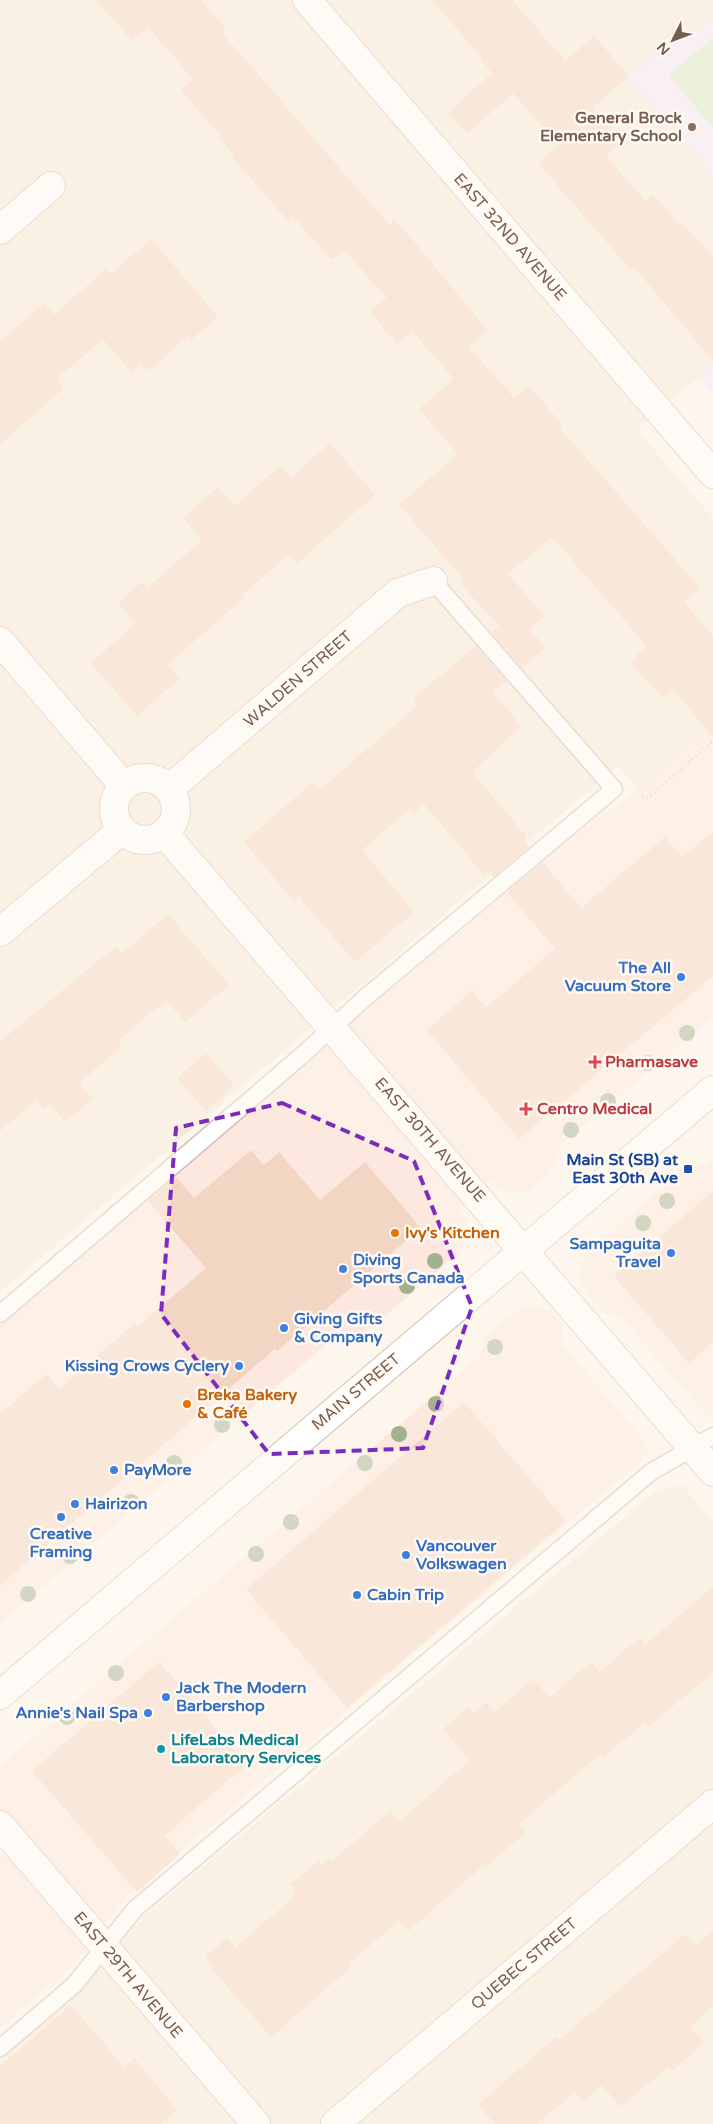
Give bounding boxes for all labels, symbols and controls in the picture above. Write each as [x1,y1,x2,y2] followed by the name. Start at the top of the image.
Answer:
[648,15,698,65] north arrow
[654,38,674,58] text: N
[540,108,682,146] place label: General Brock Elementary School
[686,121,698,133] marker: General Brock Elementary School
[449,169,571,305] street label: EAST 32ND AVENUE
[240,626,356,732] street label: WALDEN STREET
[565,958,671,996] place label: The All Vacuum Store
[675,971,687,983] marker: The All Vacuum Store
[605,1052,698,1072] place label: Pharmasave
[589,1056,601,1068] marker: Pharmasave
[370,1073,490,1207] street label: EAST 30TH AVENUE
[537,1099,652,1119] place label: Centro Medical
[519,1102,533,1116] marker: Centro Medical
[566,1150,679,1188] place label: Main St (SB) at East 30th Ave
[682,1163,694,1175] marker: Main St (SB) at East 30th Ave
[405,1223,500,1243] place label: Ivy's Kitchen
[389,1227,401,1239] marker: Ivy's Kitchen
[569,1234,661,1272] place label: Sampaguita Travel
[665,1247,677,1259] marker: Sampaguita Travel
[353,1250,465,1288] place label: Diving Sports Canada
[337,1263,349,1275] marker: Diving Sports Canada
[294,1309,383,1347] place label: Giving Gifts & Company
[278,1322,290,1334] marker: Giving Gifts & Company
[308,1349,405,1435] street label: MAIN STREET
[65,1356,229,1376] place label: Kissing Crows Cyclery
[233,1360,245,1372] marker: Kissing Crows Cyclery
[197,1385,297,1423] place label: Breka Bakery & Café
[181,1398,193,1410] marker: Breka Bakery & Café
[124,1460,192,1480] place label: PayMore
[108,1464,120,1476] marker: PayMore
[85,1494,148,1514] place label: Hairizon
[69,1498,81,1510] marker: Hairizon
[55,1511,67,1523] marker: Creative Framing
[30,1524,92,1562] place label: Creative Framing
[416,1536,507,1574] place label: Vancouver Volkswagen
[400,1549,412,1561] marker: Vancouver Volkswagen
[367,1585,444,1605] place label: Cabin Trip
[351,1589,363,1601] marker: Cabin Trip
[175,1678,306,1716] place label: Jack The Modern Barbershop
[160,1691,172,1703] marker: Jack The Modern Barbershop
[15,1703,138,1723] place label: Annie's Nail Spa
[142,1707,154,1719] marker: Annie's Nail Spa
[171,1730,322,1768] place label: LifeLabs Medical Laboratory Services
[155,1743,167,1755] marker: LifeLabs Medical Laboratory Services
[69,1908,187,2042] street label: EAST 29TH AVENUE
[467,1914,581,2014] street label: QUEBEC STREET

